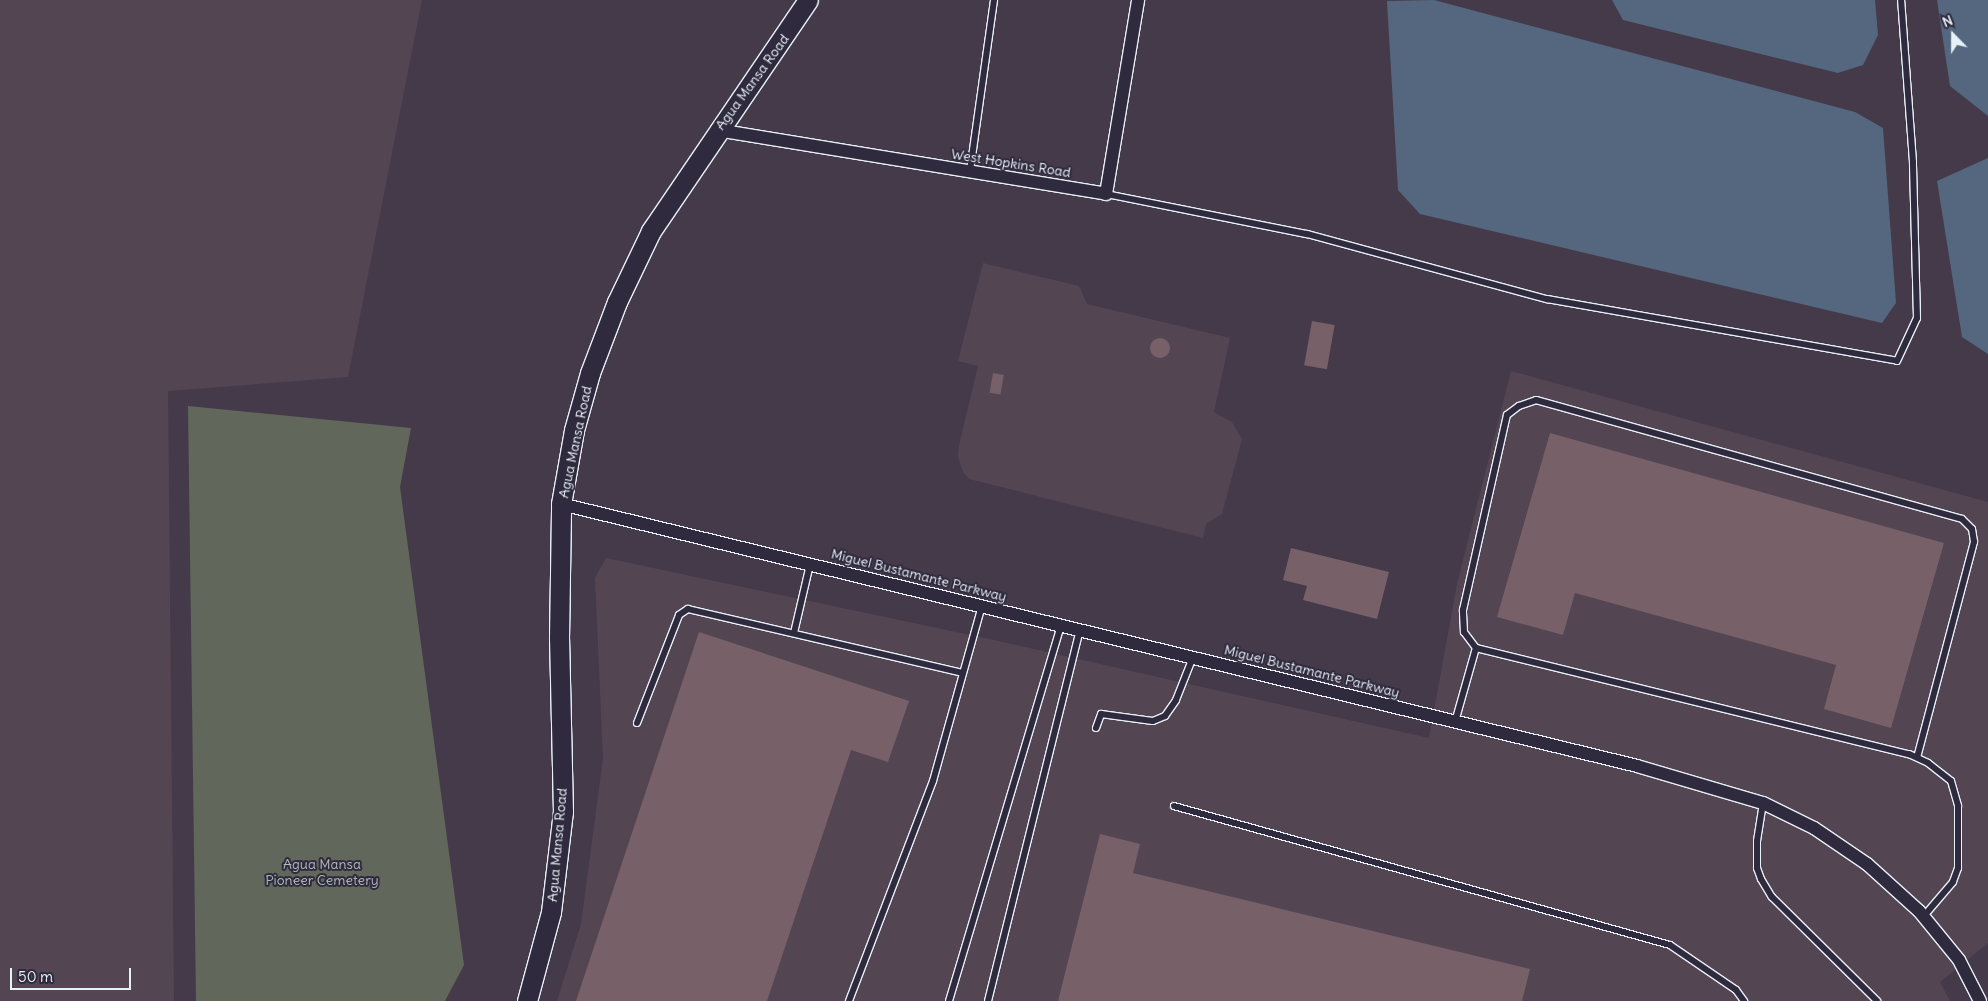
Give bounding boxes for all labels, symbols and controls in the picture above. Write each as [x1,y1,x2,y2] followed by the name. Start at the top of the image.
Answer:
[1928,10,1978,60] north arrow
[1940,11,1955,31] text: N
[712,31,792,133] street label: Agua Mansa Road
[950,145,1072,181] street label: West Hopkins Road
[555,384,595,500] street label: Agua Mansa Road
[829,545,1009,605] street label: Miguel Bustamante Parkway
[1222,641,1402,701] street label: Miguel Bustamante Parkway
[544,787,570,903] street label: Agua Mansa Road
[265,856,379,889] park label: Agua Mansa Pioneer Cemetery
[12,958,134,990] scale bar
[18,967,53,986] text: 50 m

